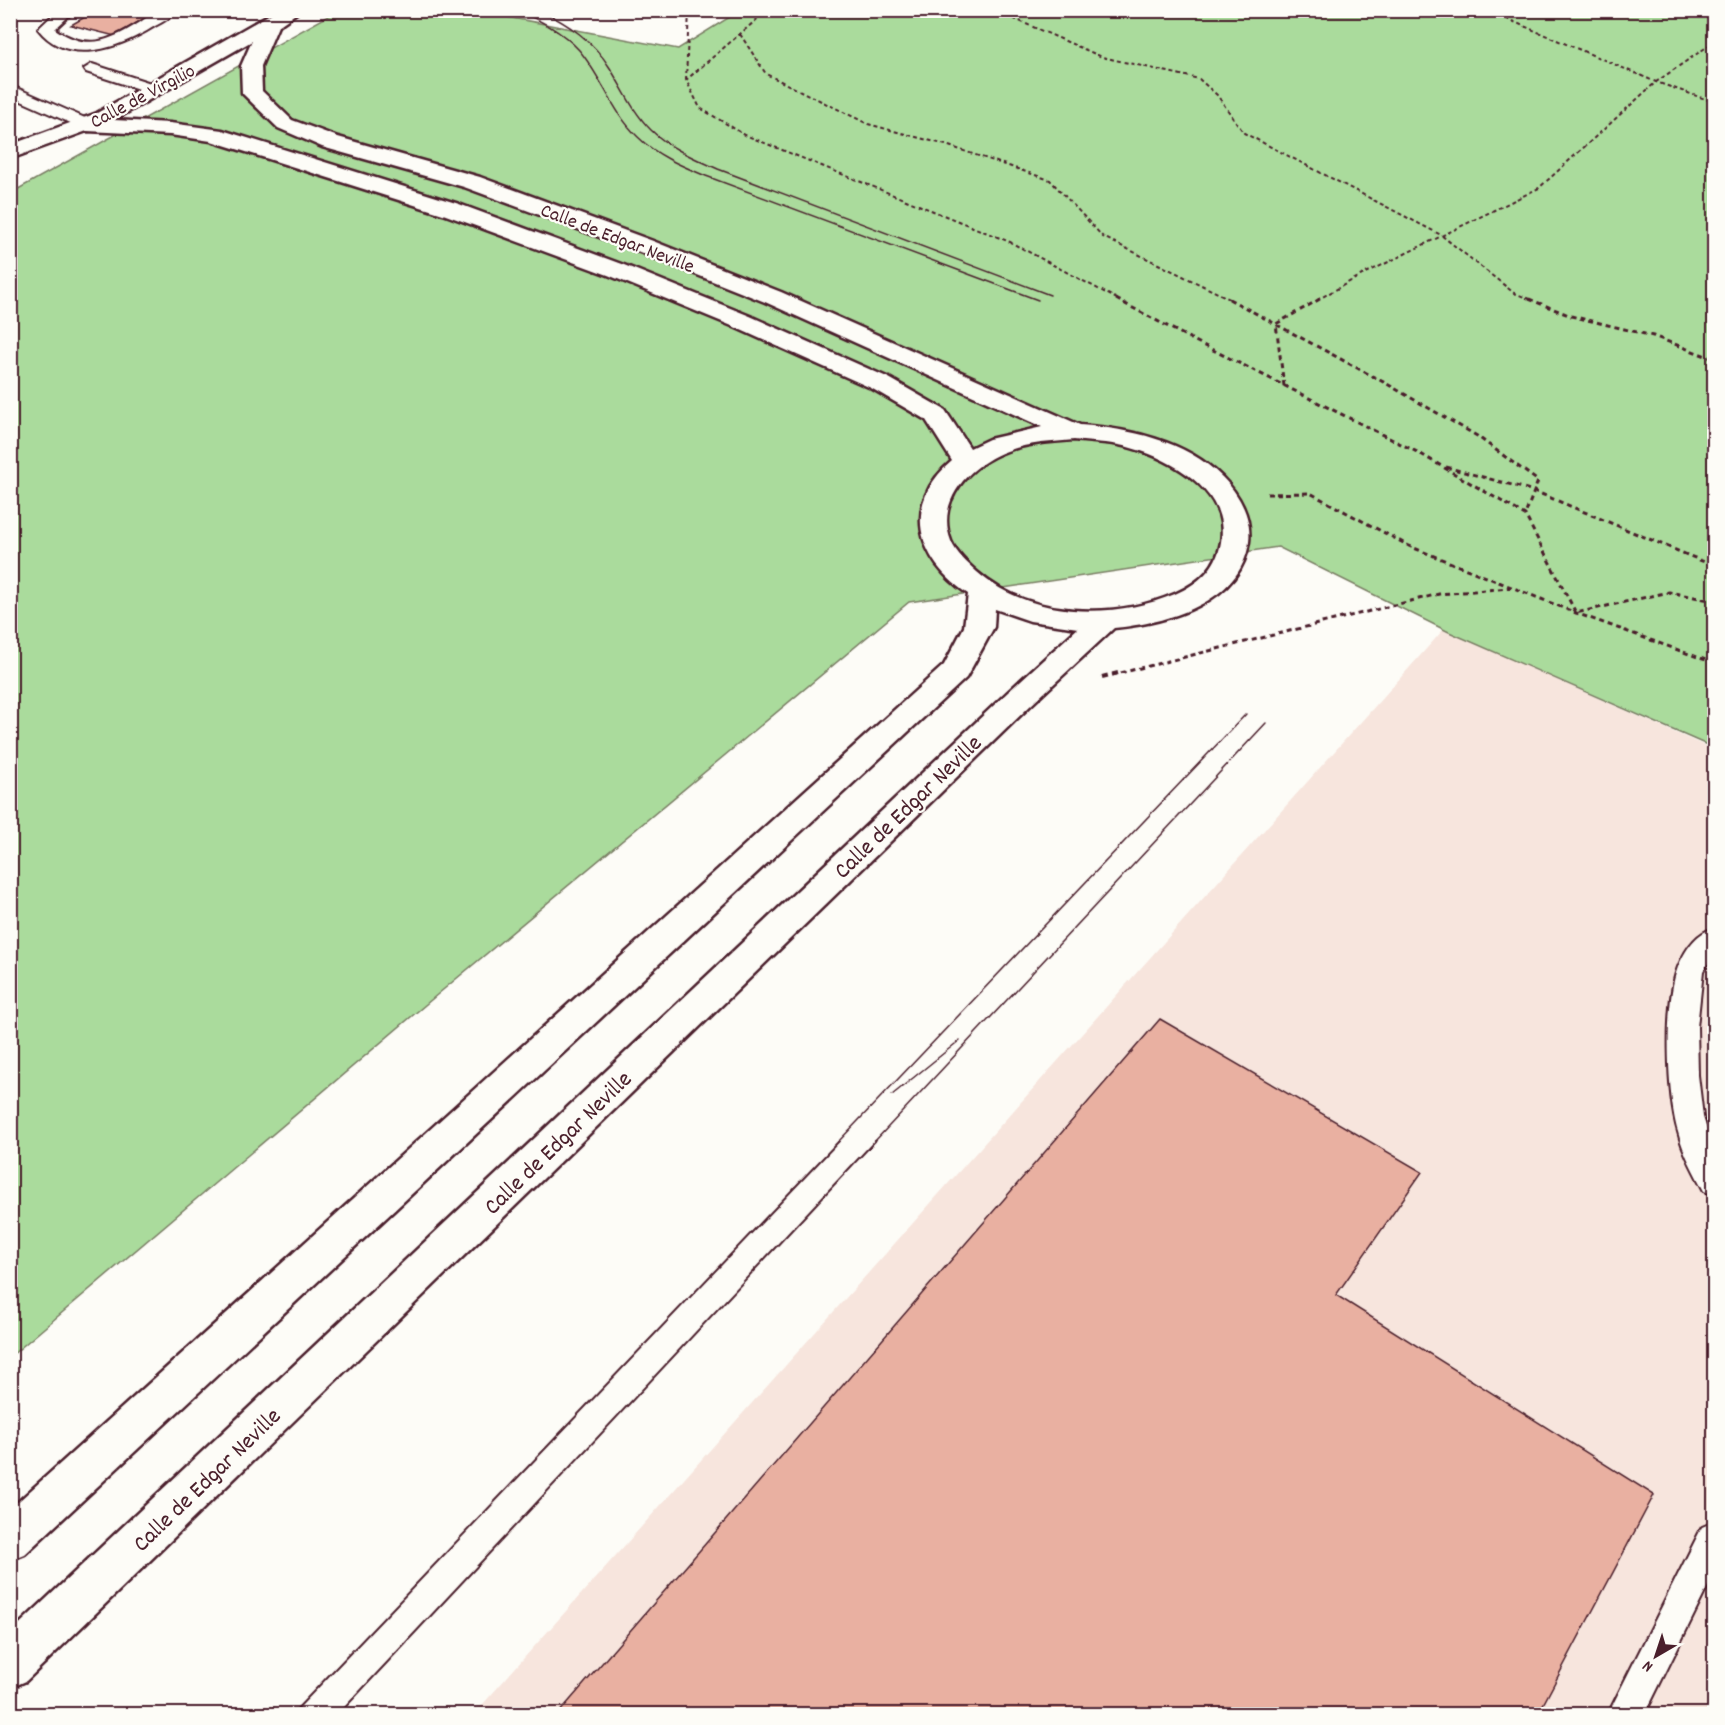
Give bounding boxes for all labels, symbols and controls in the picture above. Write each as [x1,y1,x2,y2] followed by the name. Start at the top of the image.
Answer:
[86,58,201,137] street label: Calle de Virgilio
[536,198,698,282] street label: Calle de Edgar Neville
[827,728,991,888] street label: Calle de Edgar Neville
[477,1064,641,1224] street label: Calle de Edgar Neville
[126,1401,290,1561] street label: Calle de Edgar Neville
[1626,1626,1686,1686] north arrow
[1638,1654,1658,1677] text: N

